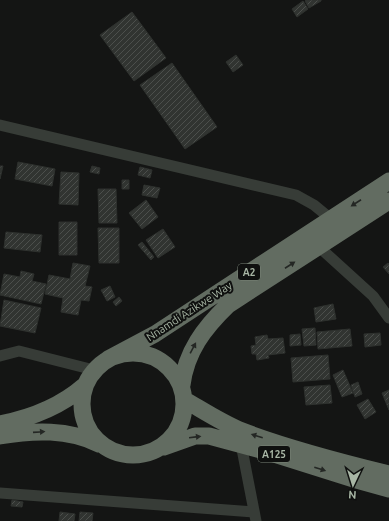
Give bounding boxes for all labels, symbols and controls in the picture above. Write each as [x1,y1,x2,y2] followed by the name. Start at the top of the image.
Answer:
[350,199,362,206] one-way arrow
[284,261,296,268] one-way arrow
[238,264,260,280] road number: A2
[144,278,235,343] street label: Nnamdi Azikwe Way
[190,343,196,354] one-way arrow
[33,429,46,435] one-way arrow
[251,433,263,439] one-way arrow
[189,434,201,440] one-way arrow
[258,446,290,462] road number: A125
[333,465,373,505] north arrow
[315,466,327,472] one-way arrow
[348,489,357,501] text: N

